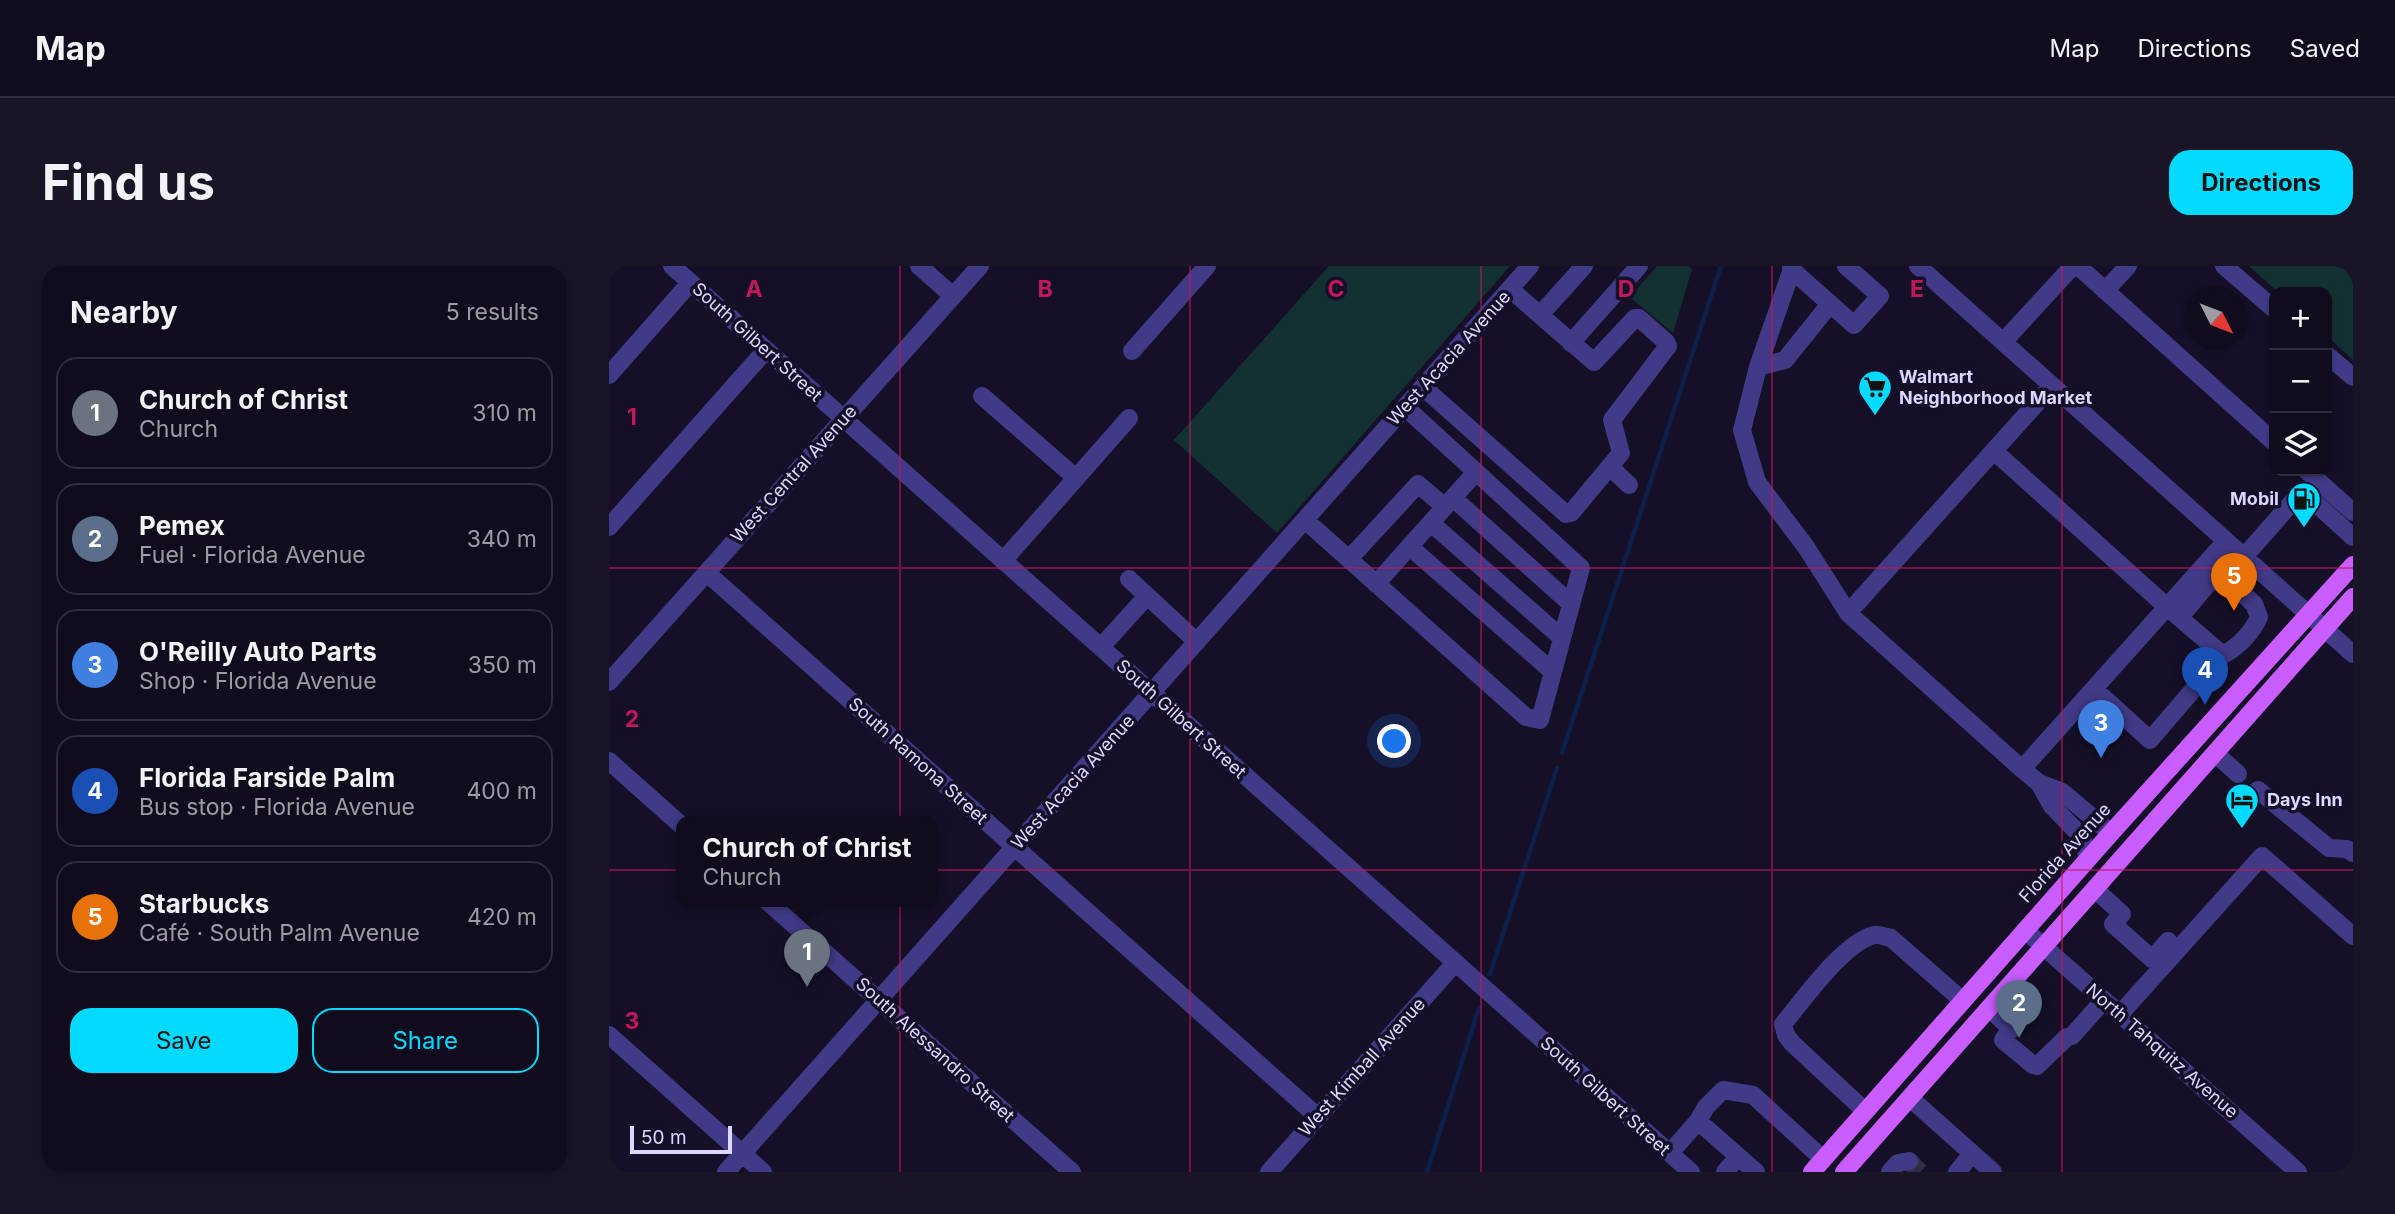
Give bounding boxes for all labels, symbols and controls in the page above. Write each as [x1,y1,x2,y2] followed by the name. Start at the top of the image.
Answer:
[35,28,106,68] text: Map
[2050,34,2099,63] text: Map
[2137,34,2252,63] text: Directions
[2290,34,2360,63] text: Saved
[2169,150,2353,215] button: Directions
[42,153,215,212] text: Find us
[745,275,763,303] text: A
[1037,275,1053,303] text: B
[1327,275,1345,303] text: C
[1618,275,1634,303] text: D
[1910,275,1924,303] text: E
[688,278,827,405] street label: South Gilbert Street
[1383,286,1515,429] street label: West Acacia Avenue
[2185,287,2248,350] north arrow
[2269,287,2332,476] map controls
[2269,287,2332,350] button: +
[70,294,178,330] text: Nearby
[446,298,539,326] text: 5 results
[2269,350,2332,413] button: −
[1899,366,2092,408] place label: Walmart Neighborhood Market
[1856,368,1894,417] supermarket icon: Walmart Neighborhood Market
[139,384,348,415] text: Church of Christ
[90,399,100,427] text: 1
[472,399,537,427] text: 310 m
[726,401,861,547] street label: West Central Avenue
[627,403,637,431] text: 1
[2269,413,2332,476] button: layers
[139,415,218,443] text: Church
[2285,480,2323,529] fuel station icon: Mobil
[2230,488,2279,509] place label: Mobil
[139,510,225,541] text: Pemex
[88,525,102,553] text: 2
[467,525,537,553] text: 340 m
[139,541,366,569] text: Fuel · Florida Avenue
[2211,553,2257,611] pin: 5
[139,636,377,667] text: O'Reilly Auto Parts
[2182,647,2228,705] pin: 4
[88,651,102,679] text: 3
[468,651,537,679] text: 350 m
[1112,655,1251,782] street label: South Gilbert Street
[139,667,377,695] text: Shop · Florida Avenue
[845,693,992,829] street label: South Ramona Street
[2078,700,2124,758] pin: 3
[625,705,639,733] text: 2
[1007,710,1139,853] street label: West Acacia Avenue
[1377,724,1411,758] your location
[139,762,395,793] text: Florida Farside Palm
[87,777,103,805] text: 4
[467,777,537,805] text: 400 m
[2223,781,2261,830] hotel icon: Days Inn
[2267,789,2343,810] place label: Days Inn
[139,793,415,821] text: Bus stop · Florida Avenue
[2014,799,2115,907] street label: Florida Avenue
[676,816,938,907] popup
[703,832,911,863] text: Church of Christ
[703,863,782,891] text: Church
[139,888,269,919] text: Starbucks
[88,903,102,931] text: 5
[467,903,537,931] text: 420 m
[139,919,420,947] text: Café · South Palm Avenue
[784,929,830,987] pin: 1
[852,973,1019,1126] street label: South Alessandro Street
[2082,979,2243,1122] street label: North Tahquitz Avenue
[1996,980,2042,1038] pin: 2
[1294,993,1429,1140] street label: West Kimball Avenue
[625,1007,639,1035] text: 3
[70,1008,298,1073] button: Save
[312,1008,539,1073] button: Share
[1536,1032,1675,1159] street label: South Gilbert Street
[630,1123,731,1155] scale bar
[641,1126,687,1149] text: 50 m

